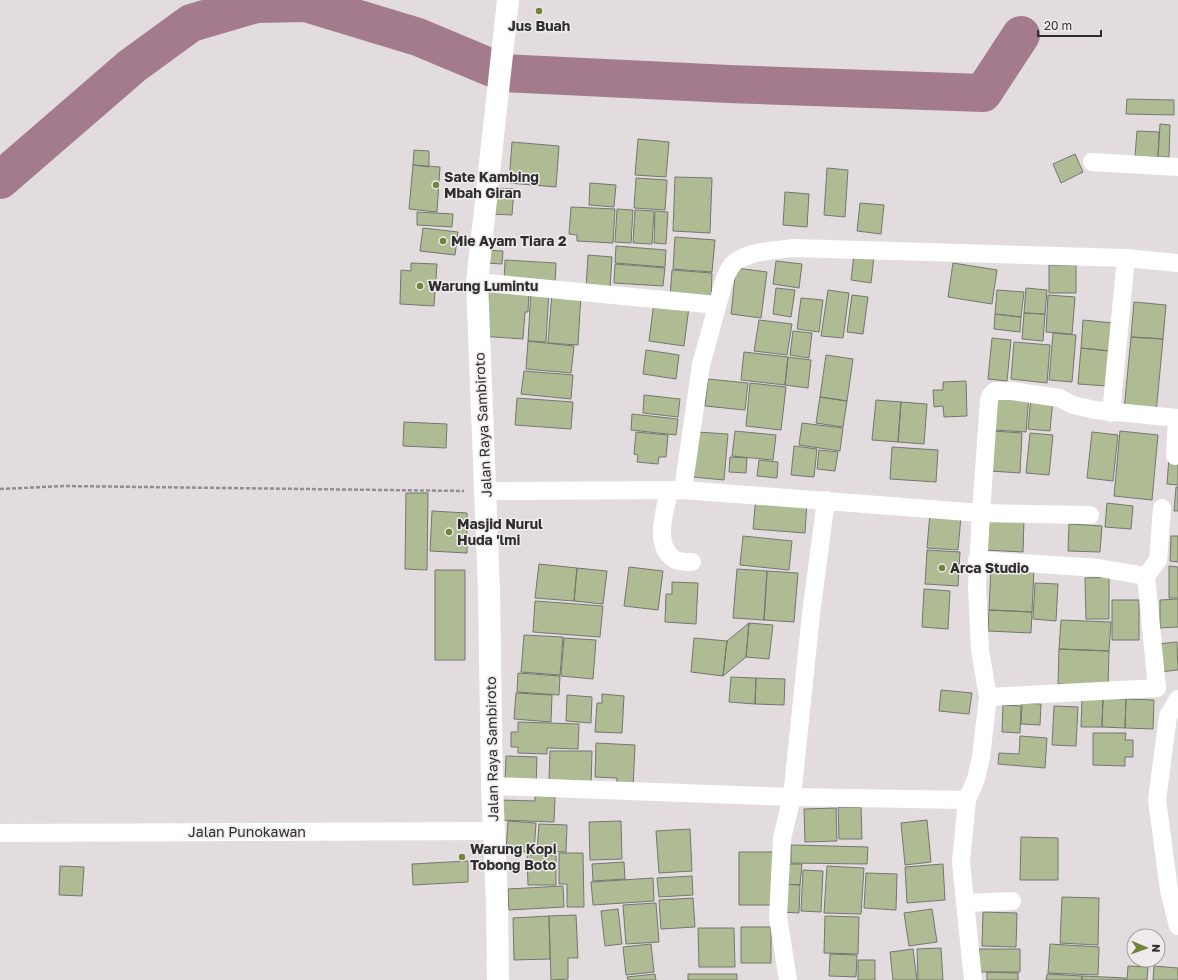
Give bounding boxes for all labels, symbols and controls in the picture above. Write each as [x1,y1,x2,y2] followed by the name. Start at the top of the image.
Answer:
[534,6,544,16] marker: Jus Buah
[1038,12,1101,38] scale bar
[508,17,570,34] place label: Jus Buah
[1044,18,1072,33] text: 20 m
[444,168,539,201] place label: Sate Kambing Mbah Giran
[431,180,441,190] marker: Sate Kambing Mbah Giran
[451,232,567,249] place label: Mie Ayam Tiara 2
[438,236,448,246] marker: Mie Ayam Tiara 2
[428,277,538,294] place label: Warung Lumintu
[415,281,425,291] marker: Warung Lumintu
[470,352,495,498] street label: Jalan Raya Sambiroto
[457,515,543,548] place label: Masjid Nurul Huda 'lmi
[444,527,454,537] marker: Masjid Nurul Huda 'lmi
[950,559,1029,576] place label: Arca Studio
[937,563,947,573] marker: Arca Studio
[482,676,501,822] street label: Jalan Raya Sambiroto
[188,823,306,840] street label: Jalan Punokawan
[470,840,557,873] place label: Warung Kopi Tobong Boto
[457,852,467,862] marker: Warung Kopi Tobong Boto
[1126,928,1166,968] north arrow
[1150,944,1163,953] text: N

